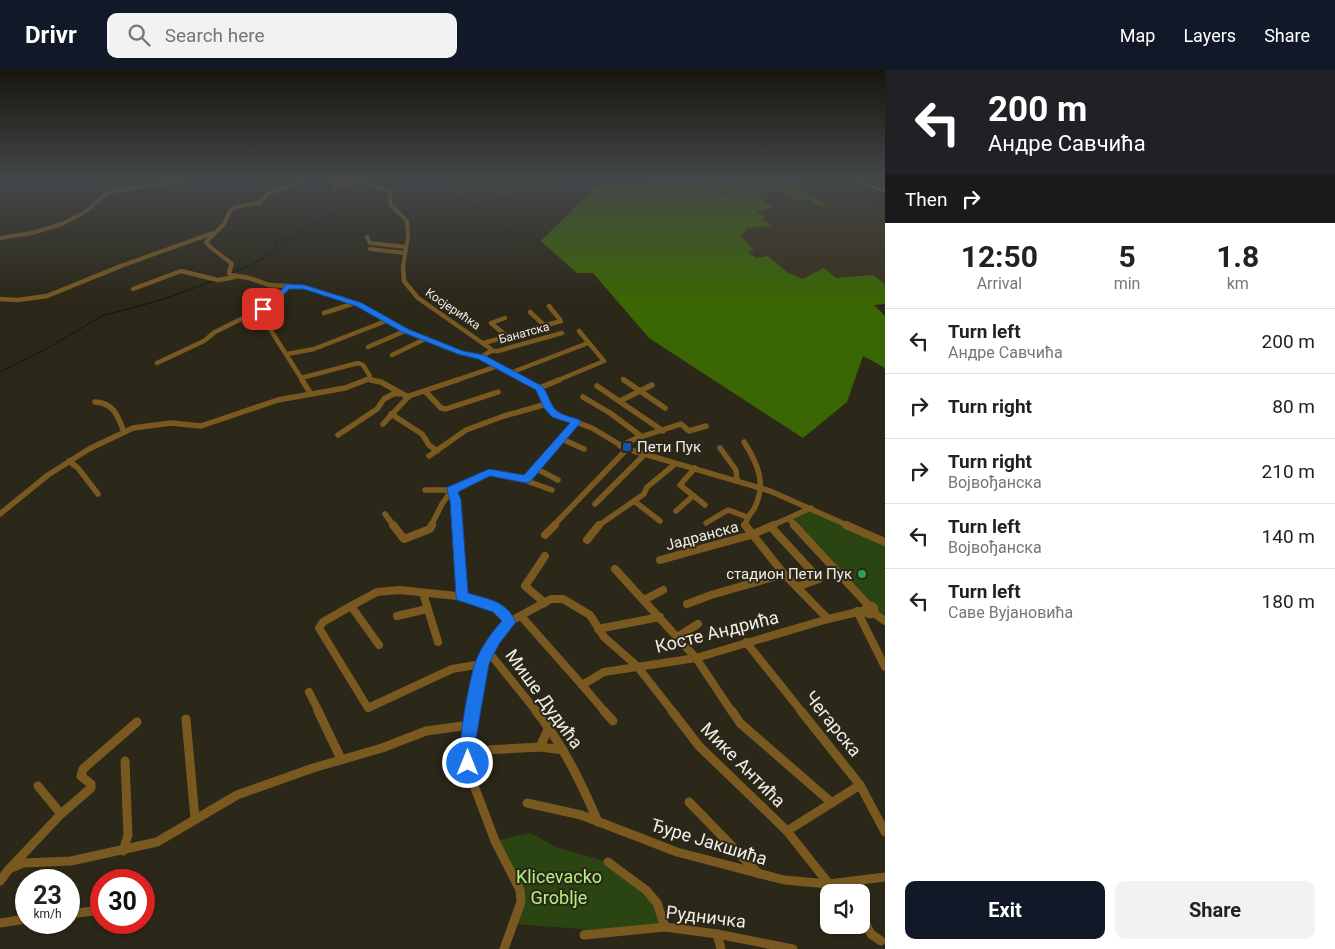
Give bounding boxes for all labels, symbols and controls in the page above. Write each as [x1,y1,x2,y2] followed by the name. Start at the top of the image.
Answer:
[107,13,457,58] search box
[25,21,77,49] text: Drivr
[125,21,153,49] icon: search
[165,24,265,47] text: Search here
[1120,25,1155,46] text: Map
[1183,25,1236,46] text: Layers
[1264,25,1310,46] text: Share
[988,89,1087,130] text: 200 m
[905,90,970,155] icon: left
[988,131,1146,156] text: Андре Савчића
[957,185,985,213] icon: right
[905,188,947,211] text: Then
[961,239,1038,274] text: 12:50
[1118,239,1136,274] text: 5
[1216,239,1259,274] text: 1.8
[977,274,1022,293] text: Arrival
[1114,274,1140,293] text: min
[1227,274,1249,293] text: km
[423,285,483,333] street label: Косјерићка
[242,288,284,330] pin
[249,295,277,323] icon: arrive
[497,320,551,346] street label: Банатска
[948,320,1021,343] text: Turn left
[905,327,933,355] icon: left
[1262,330,1315,353] text: 200 m
[948,343,1063,362] text: Андре Савчића
[905,392,933,420] icon: right
[948,395,1032,418] text: Turn right
[1272,395,1315,418] text: 80 m
[637,438,701,456] place label: Пети Пук
[621,441,633,453] marker: Пети Пук
[948,450,1032,473] text: Turn right
[905,457,933,485] icon: right
[1262,460,1315,483] text: 210 m
[948,473,1042,492] text: Војвођанска
[948,515,1021,538] text: Turn left
[664,518,740,554] street label: Јадранска
[905,522,933,550] icon: left
[1262,525,1315,548] text: 140 m
[948,538,1042,557] text: Војвођанска
[726,565,852,583] place label: стадион Пети Пук
[856,568,868,580] marker: стадион Пети Пук
[948,580,1021,603] text: Turn left
[905,587,933,615] icon: left
[1262,590,1315,613] text: 180 m
[948,603,1073,622] text: Саве Вујановића
[653,606,781,657] street label: Косте Андрића
[501,645,587,752] street label: Мише Дудића
[801,687,866,761] street label: Чегарска
[697,718,790,811] street label: Мике Антића
[441,736,493,788] position arrow
[649,814,770,869] street label: Ђуре Јакшића
[516,866,602,908] park label: Klicevacko Groblje
[90,869,155,934] speed limit sign: 30
[33,881,62,910] text: 23
[905,881,1105,939] button: Exit
[1115,881,1315,939] button: Share
[820,884,870,934] map controls
[820,884,870,934] button: sound
[665,901,747,932] street label: Рудничка
[33,907,62,921] text: km/h

